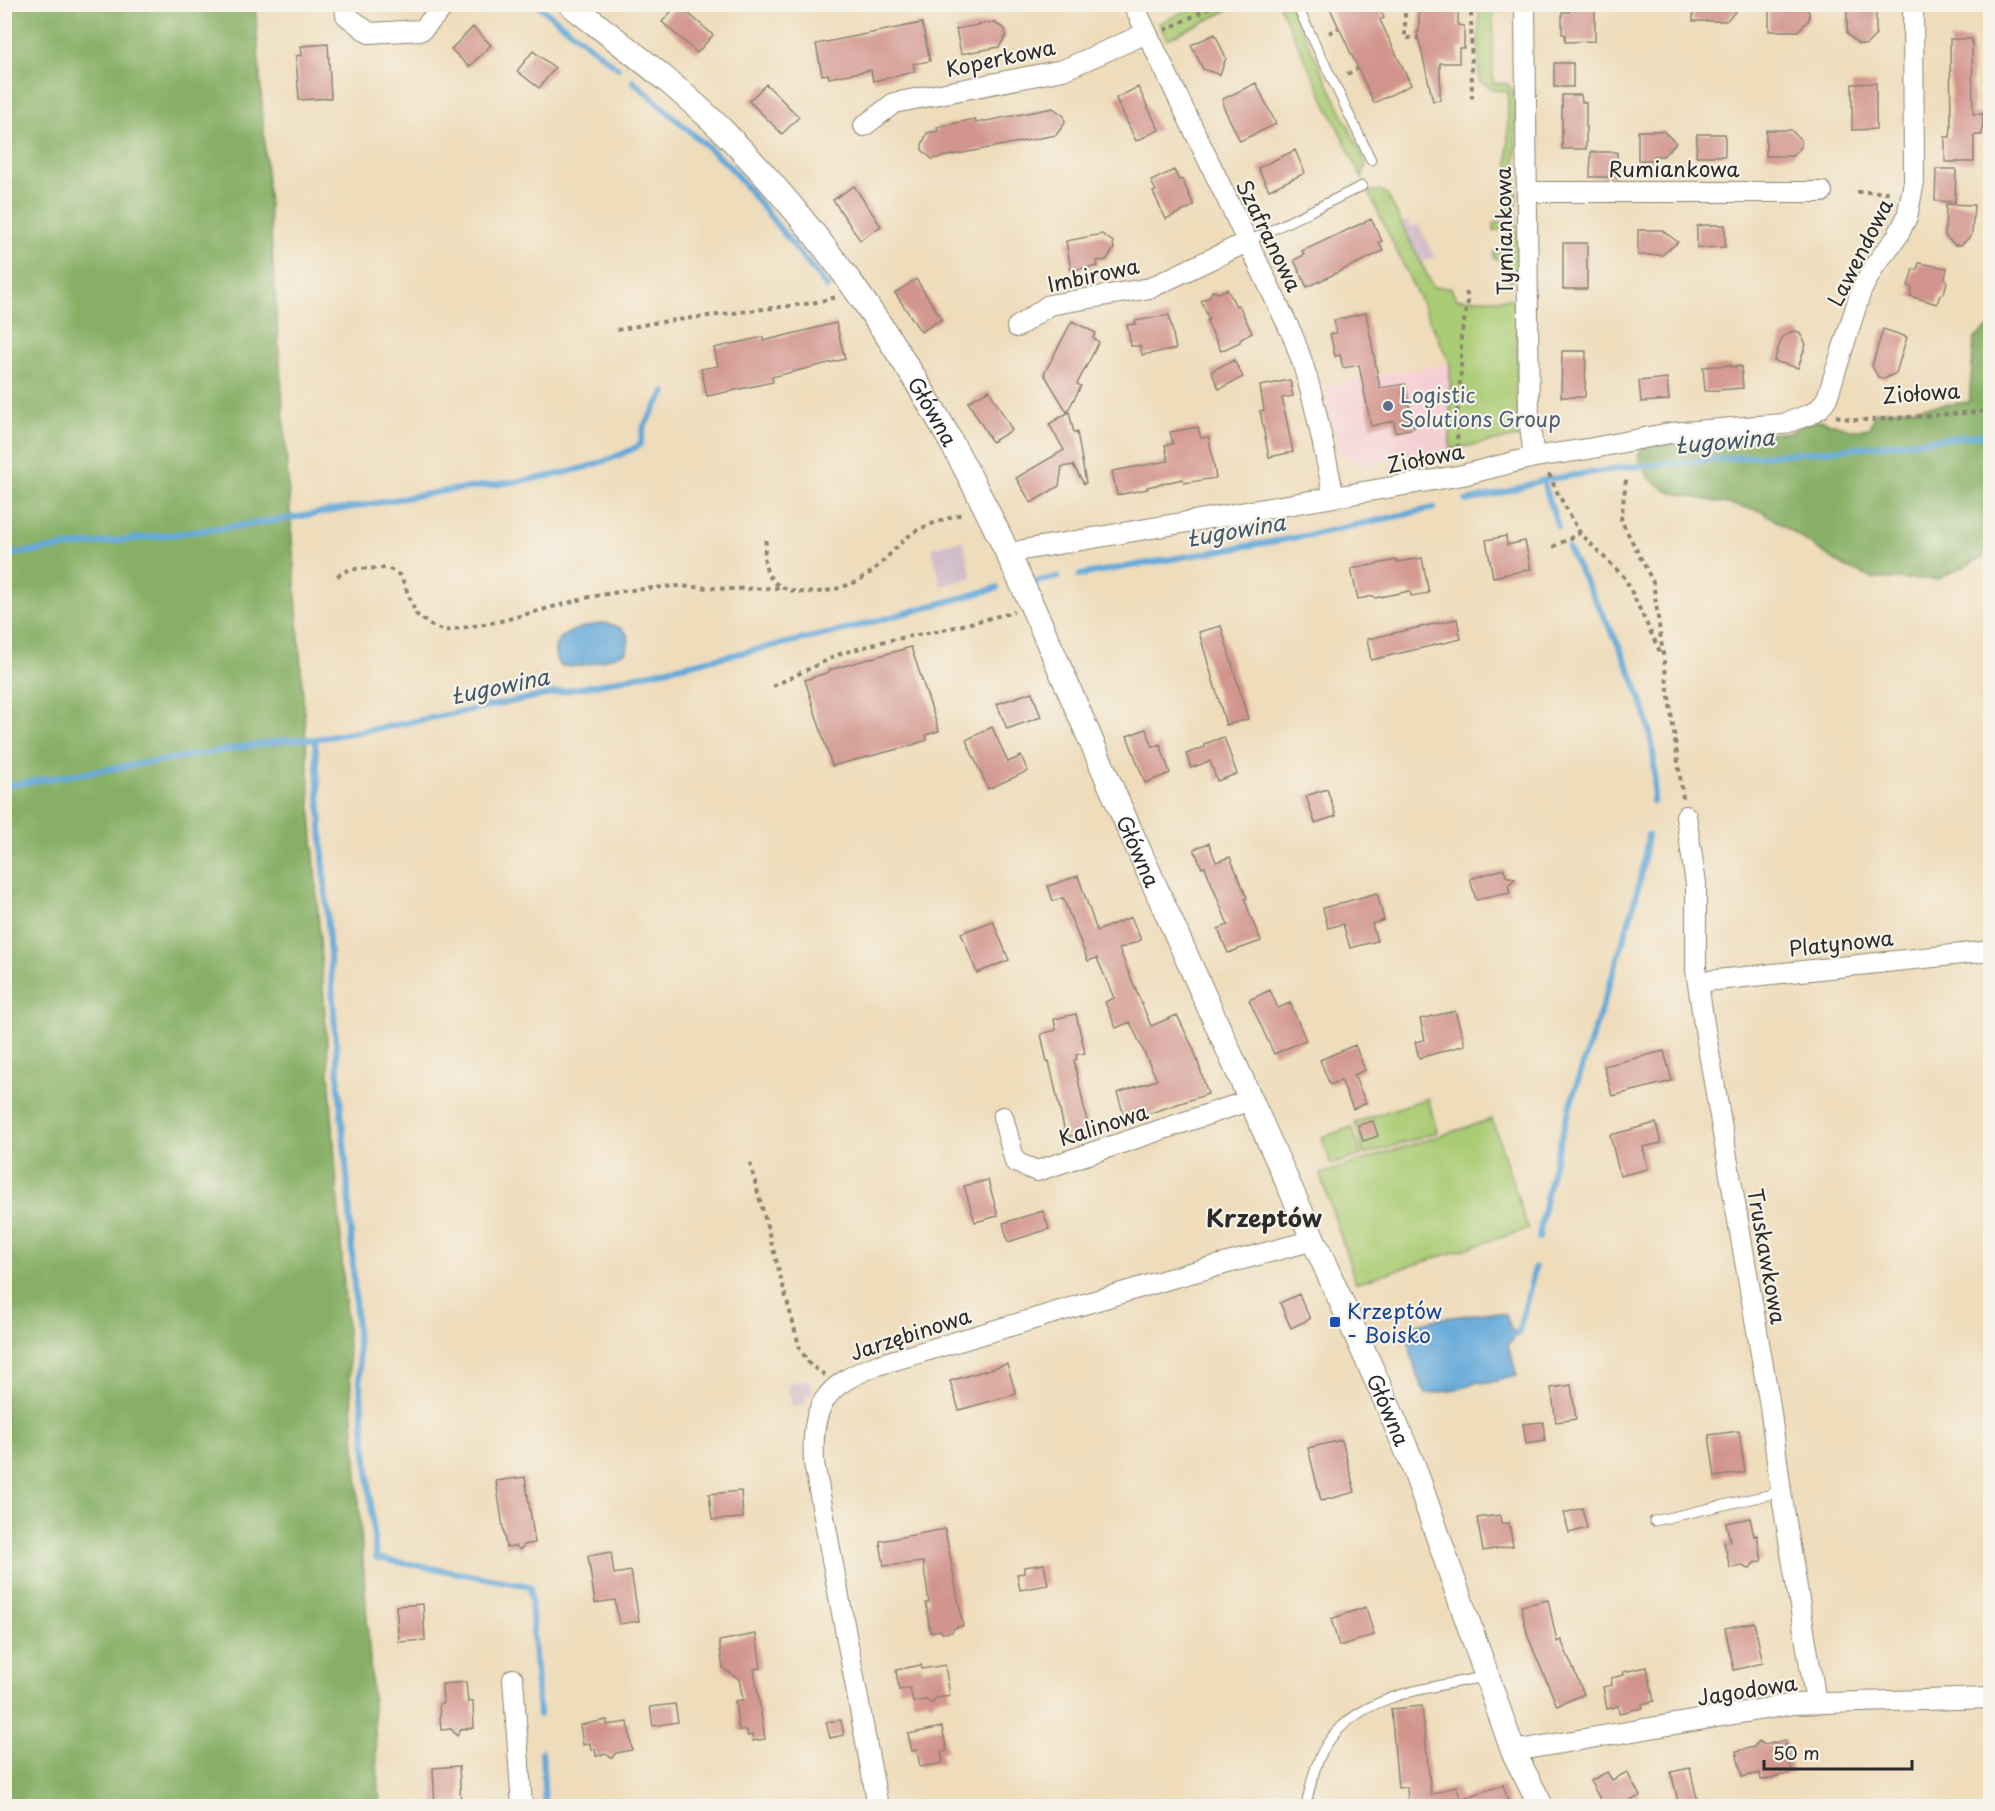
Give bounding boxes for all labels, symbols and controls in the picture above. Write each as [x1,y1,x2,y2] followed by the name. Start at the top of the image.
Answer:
[942,30,1058,84] street label: Koperkowa
[1609,152,1740,184] street label: Rumiankowa
[1486,166,1520,296] street label: Tymiankowa
[1229,174,1311,296] street label: Szafranowa
[1818,192,1900,312] street label: Lawendowa
[1044,249,1142,299] street label: Imbirowa
[901,370,966,452] street label: Główna
[1881,373,1961,411] street label: Ziołowa
[1400,378,1561,434] place label: Logistic Solutions Group
[1381,399,1395,413] marker: Logistic Solutions Group
[1674,419,1777,461] water label: Ługowina
[1384,434,1466,480] street label: Ziołowa
[1184,504,1289,554] water label: Ługowina
[448,658,553,711] water label: Ługowina
[1109,810,1169,892] street label: Główna
[1787,921,1895,963] street label: Platynowa
[1054,1095,1152,1153] street label: Kalinowa
[1740,1186,1796,1326] street label: Truskawkowa
[1206,1199,1322,1235] district label: Krzeptów
[1347,1294,1442,1350] place label: Krzeptów - Boisko
[846,1298,974,1368] street label: Jarzębinowa
[1328,1315,1342,1329] marker: Krzeptów - Boisko
[1359,1368,1419,1450] street label: Główna
[1695,1665,1800,1713] street label: Jagodowa
[1764,1733,1912,1771] scale bar
[1773,1739,1820,1766] text: 50 m

